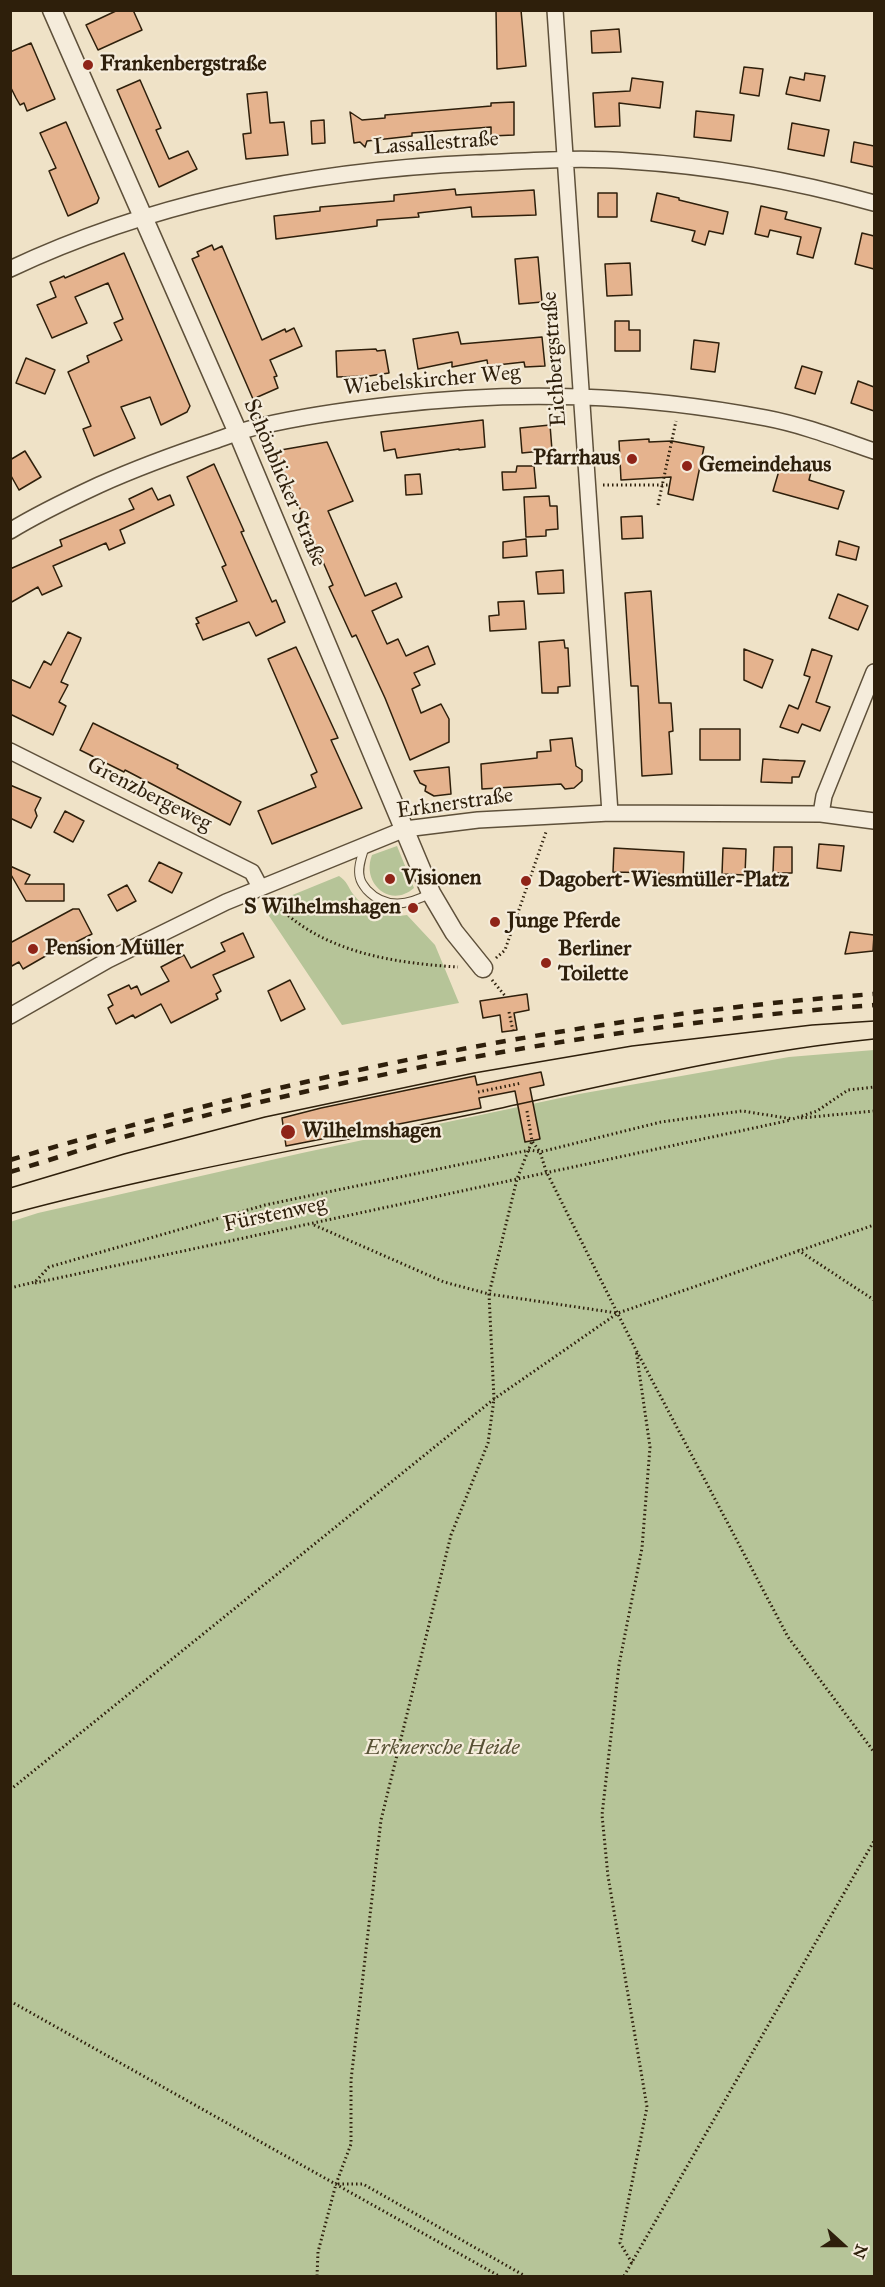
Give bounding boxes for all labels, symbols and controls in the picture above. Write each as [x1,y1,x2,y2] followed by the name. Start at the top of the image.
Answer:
[100,52,267,78] place label: Frankenbergstraße
[81,58,95,72] marker: Frankenbergstraße
[372,126,500,162] street label: Lassallestraße
[537,291,573,427] street label: Eichbergstraße
[343,360,521,402] street label: Wiebelskircher Weg
[237,395,331,571] street label: Schönblicker Straße
[533,446,620,472] place label: Pfarrhaus
[625,452,639,466] marker: Pfarrhaus
[699,453,831,479] place label: Gemeindehaus
[680,459,694,473] marker: Gemeindehaus
[82,752,216,838] street label: Grenzbergeweg
[395,783,515,825] street label: Erknerstraße
[402,866,482,892] place label: Visionen
[538,868,789,894] place label: Dagobert-Wiesmüller-Platz
[383,872,397,886] marker: Visionen
[519,874,533,888] marker: Dagobert-Wiesmüller-Platz
[244,895,401,921] place label: S Wilhelmshagen
[406,901,420,915] marker: S Wilhelmshagen
[507,909,620,935] place label: Junge Pferde
[488,915,502,929] marker: Junge Pferde
[45,936,183,962] place label: Pension Müller
[558,937,631,988] place label: Berliner Toilette
[26,942,40,956] marker: Pension Müller
[539,956,553,970] marker: Berliner Toilette
[302,1119,442,1145] place label: Wilhelmshagen
[279,1123,297,1141] marker: Wilhelmshagen
[221,1191,329,1239] street label: Fürstenweg
[365,1736,519,1762] park label: Erknersche Heide
[813,2215,873,2275] north arrow
[849,2242,872,2261] text: N

